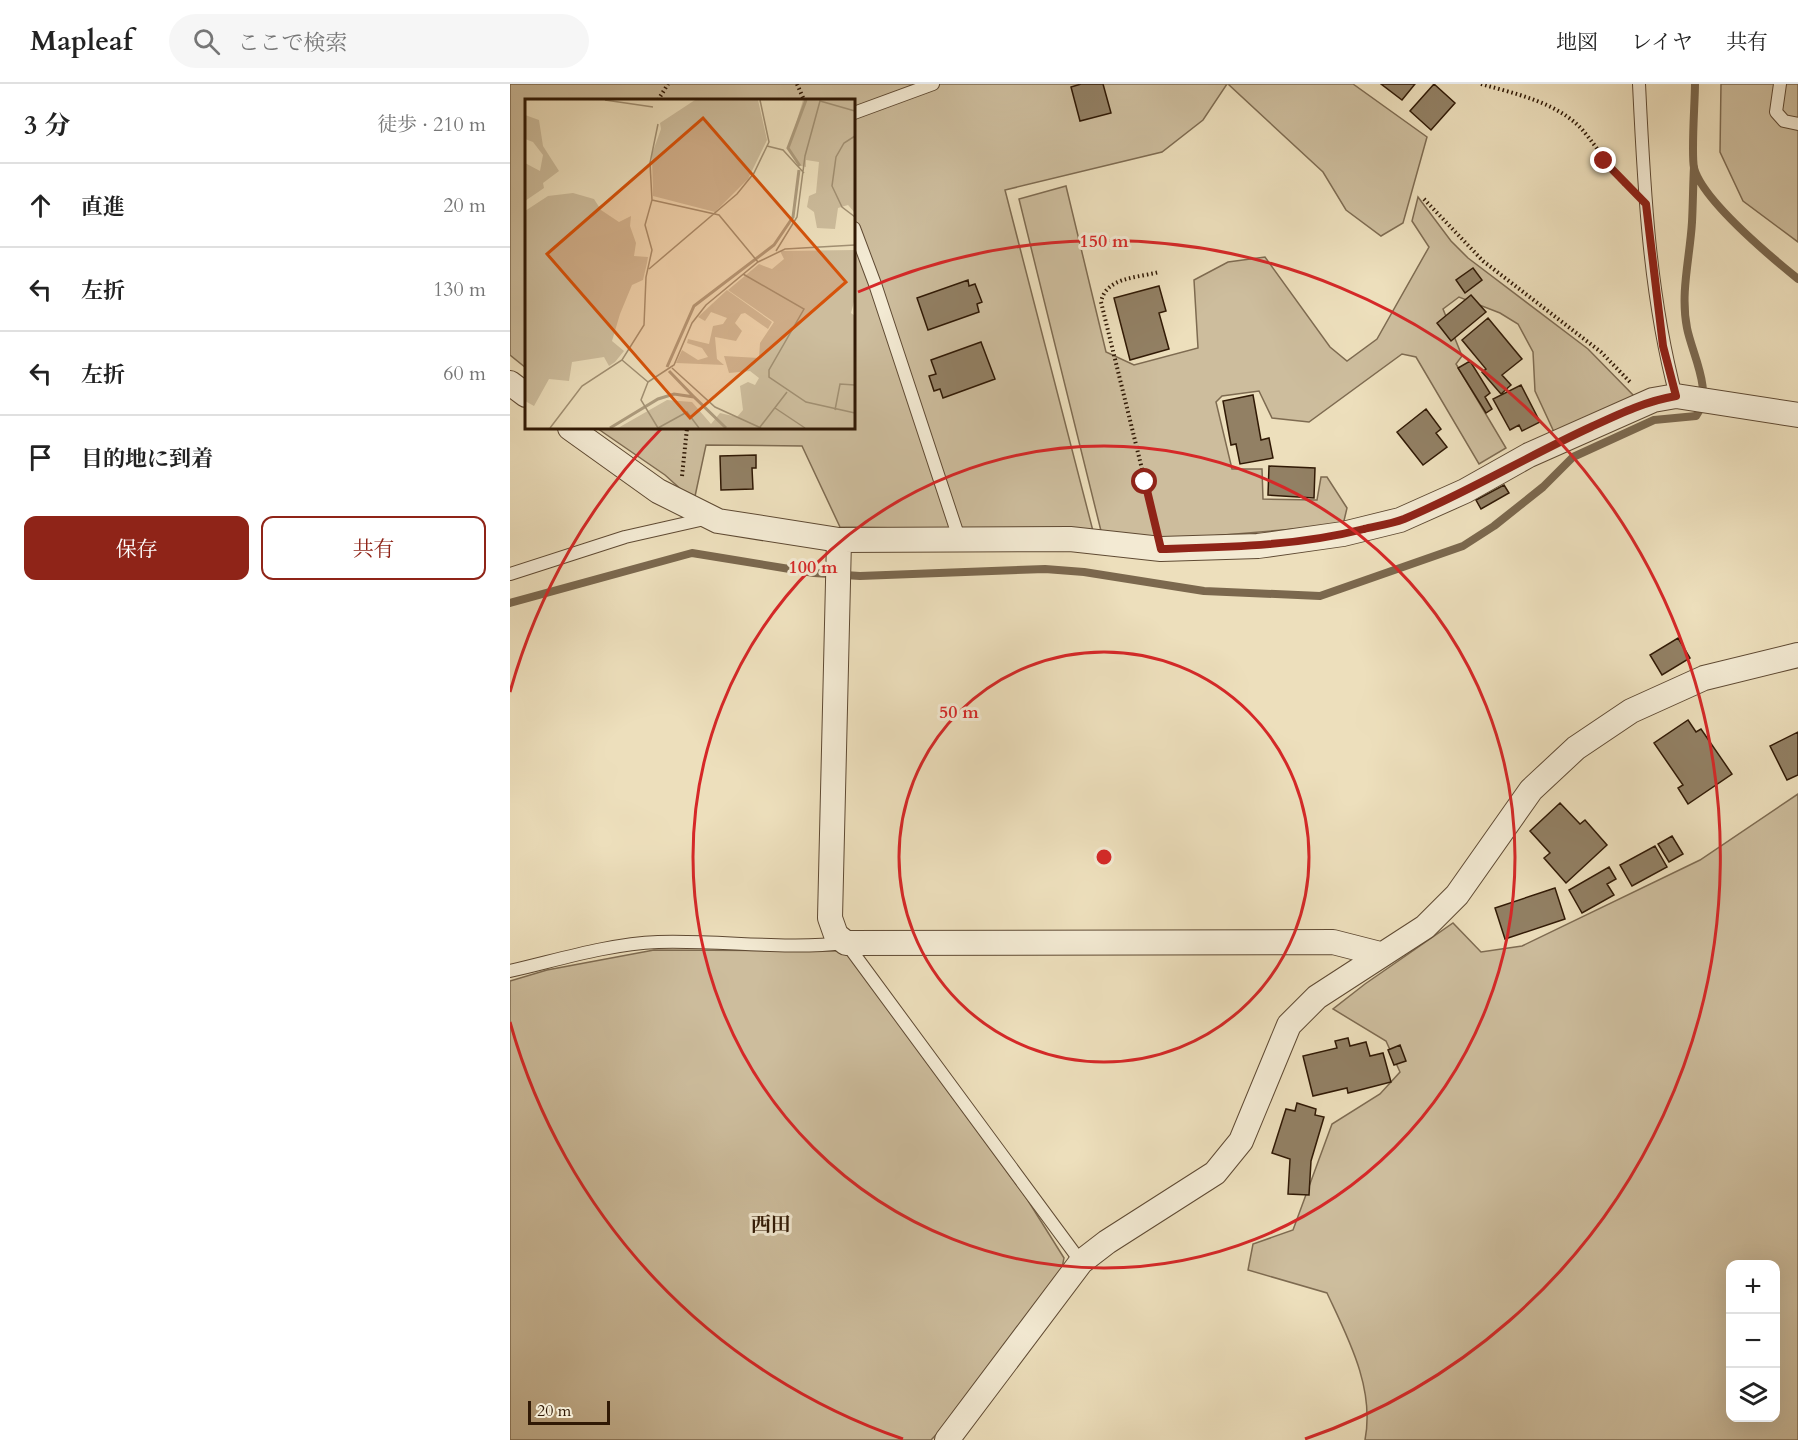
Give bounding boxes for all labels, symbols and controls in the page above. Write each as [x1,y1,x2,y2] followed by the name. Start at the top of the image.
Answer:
[169,14,589,68] search box
[30,22,133,60] text: Mapleaf
[190,25,223,58] icon: search
[238,28,348,58] text: ここで検索
[1556,28,1598,57] text: 地図
[1631,28,1693,57] text: レイヤ
[1726,28,1768,57] text: 共有
[525,99,855,429] inset map
[24,108,70,143] text: 3 分
[377,111,486,138] text: 徒歩 · 210 m
[1590,147,1616,173] route end
[24,189,57,222] icon: ahead
[81,192,125,222] text: 直進
[443,192,486,219] text: 20 m
[1079,229,1129,254] text: 150 m
[24,273,57,306] icon: left
[81,276,125,306] text: 左折
[433,276,486,303] text: 130 m
[24,357,57,390] icon: left
[81,360,125,390] text: 左折
[443,360,486,387] text: 60 m
[24,441,57,474] icon: arrive
[81,444,213,474] text: 目的地に到着
[1131,468,1157,494] route start
[24,516,249,580] button: 保存
[261,516,486,580] button: 共有
[788,555,838,580] text: 100 m
[939,700,979,725] text: 50 m
[1094,847,1114,867] centre of rings
[751,1211,791,1238] district label: 西田
[1726,1260,1780,1422] map controls
[1726,1260,1780,1314] button: +
[1726,1314,1780,1368] button: −
[1726,1368,1780,1422] button: layers
[528,1398,610,1426] scale bar
[537,1400,571,1422] text: 20 m

